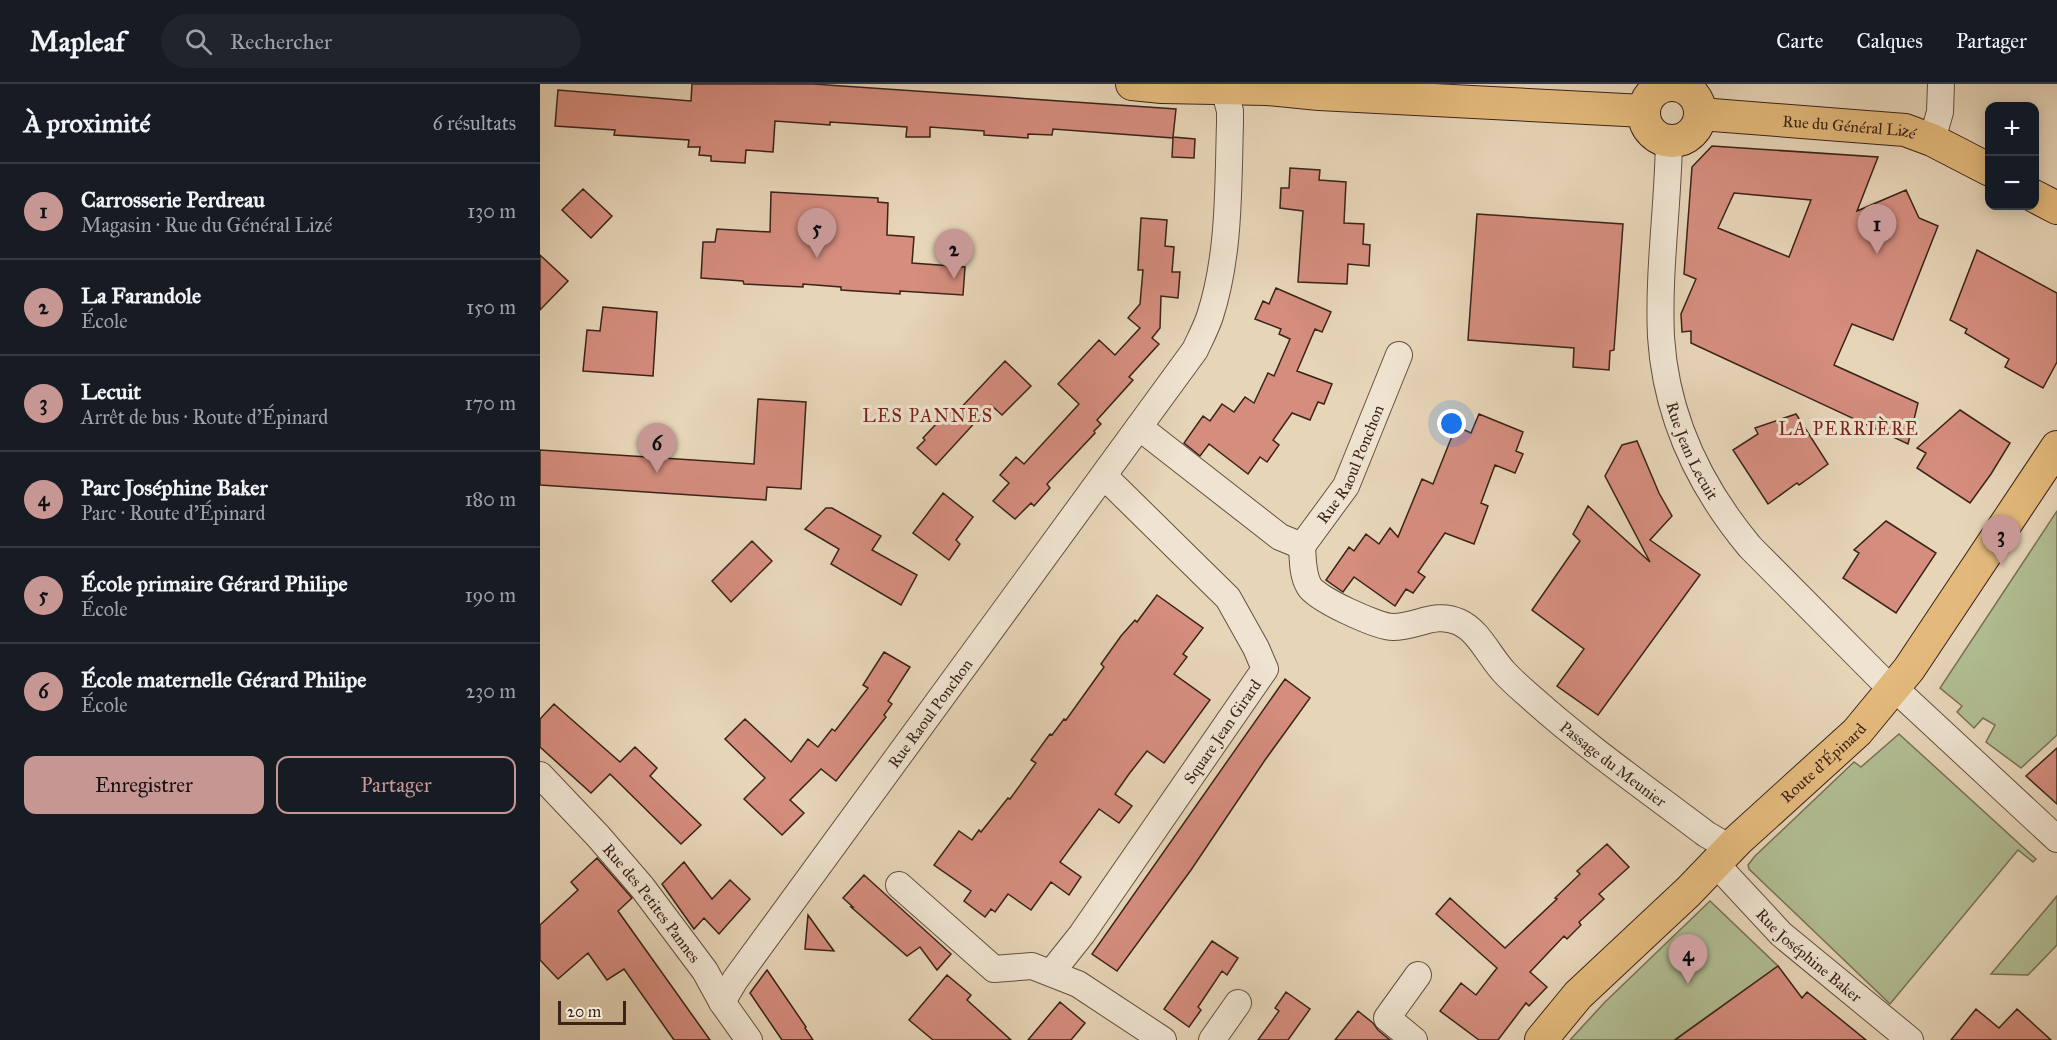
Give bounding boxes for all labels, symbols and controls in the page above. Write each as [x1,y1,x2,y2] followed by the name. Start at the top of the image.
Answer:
[161,14,581,68] search box
[30,24,125,59] text: Mapleaf
[182,25,215,58] icon: search
[230,28,332,55] text: Rechercher
[1776,28,1823,54] text: Carte
[1856,28,1923,54] text: Calques
[1956,28,2027,54] text: Partager
[1985,102,2039,210] map controls
[1985,102,2039,156] button: +
[24,107,150,139] text: À proximité
[433,111,516,135] text: 6 résultats
[1782,111,1919,144] street label: Rue du Général Lizé
[1985,156,2039,210] button: −
[81,186,265,213] text: Carrosserie Perdreau
[40,199,47,223] text: 1
[467,199,516,223] text: 130 m
[1858,204,1896,254] pin: 1
[798,208,836,258] pin: 5
[81,213,332,237] text: Magasin · Rue du Général Lizé
[934,230,974,279] pin: 2
[81,282,201,309] text: La Farandole
[39,295,48,319] text: 2
[466,295,516,319] text: 150 m
[81,309,128,333] text: École
[81,378,141,405] text: Lecuit
[40,391,48,415] text: 3
[465,391,516,415] text: 170 m
[1662,400,1722,504] street label: Rue Jean Lecuit
[1313,402,1388,527] street label: Rue Raoul Ponchon
[81,405,328,429] text: Arrêt de bus · Route d'Épinard
[862,405,994,427] district label: LES PANNES
[1437,409,1466,438] your location
[1778,416,1920,440] district label: LA PERRIÈRE
[638,424,676,473] pin: 6
[81,474,268,501] text: Parc Joséphine Baker
[38,487,49,511] text: 4
[465,487,516,511] text: 180 m
[81,501,265,525] text: Parc · Route d'Épinard
[1982,516,2020,565] pin: 3
[81,570,348,597] text: École primaire Gérard Philipe
[39,583,48,607] text: 5
[465,583,516,607] text: 190 m
[81,597,128,621] text: École
[884,655,977,772] street label: Rue Raoul Ponchon
[81,666,367,693] text: École maternelle Gérard Philipe
[1180,676,1265,788] street label: Square Jean Girard
[38,679,49,703] text: 6
[465,679,516,703] text: 230 m
[81,693,128,717] text: École
[1556,717,1670,811] street label: Passage du Meunier
[1777,720,1870,807] street label: Route d'Épinard
[24,756,264,814] button: Enregistrer
[276,756,516,814] button: Partager
[599,840,704,966] street label: Rue des Petites Pannes
[1752,905,1866,1007] street label: Rue Joséphine Baker
[1668,934,1708,984] pin: 4
[558,998,626,1026] scale bar
[567,1002,601,1021] text: 20 m

